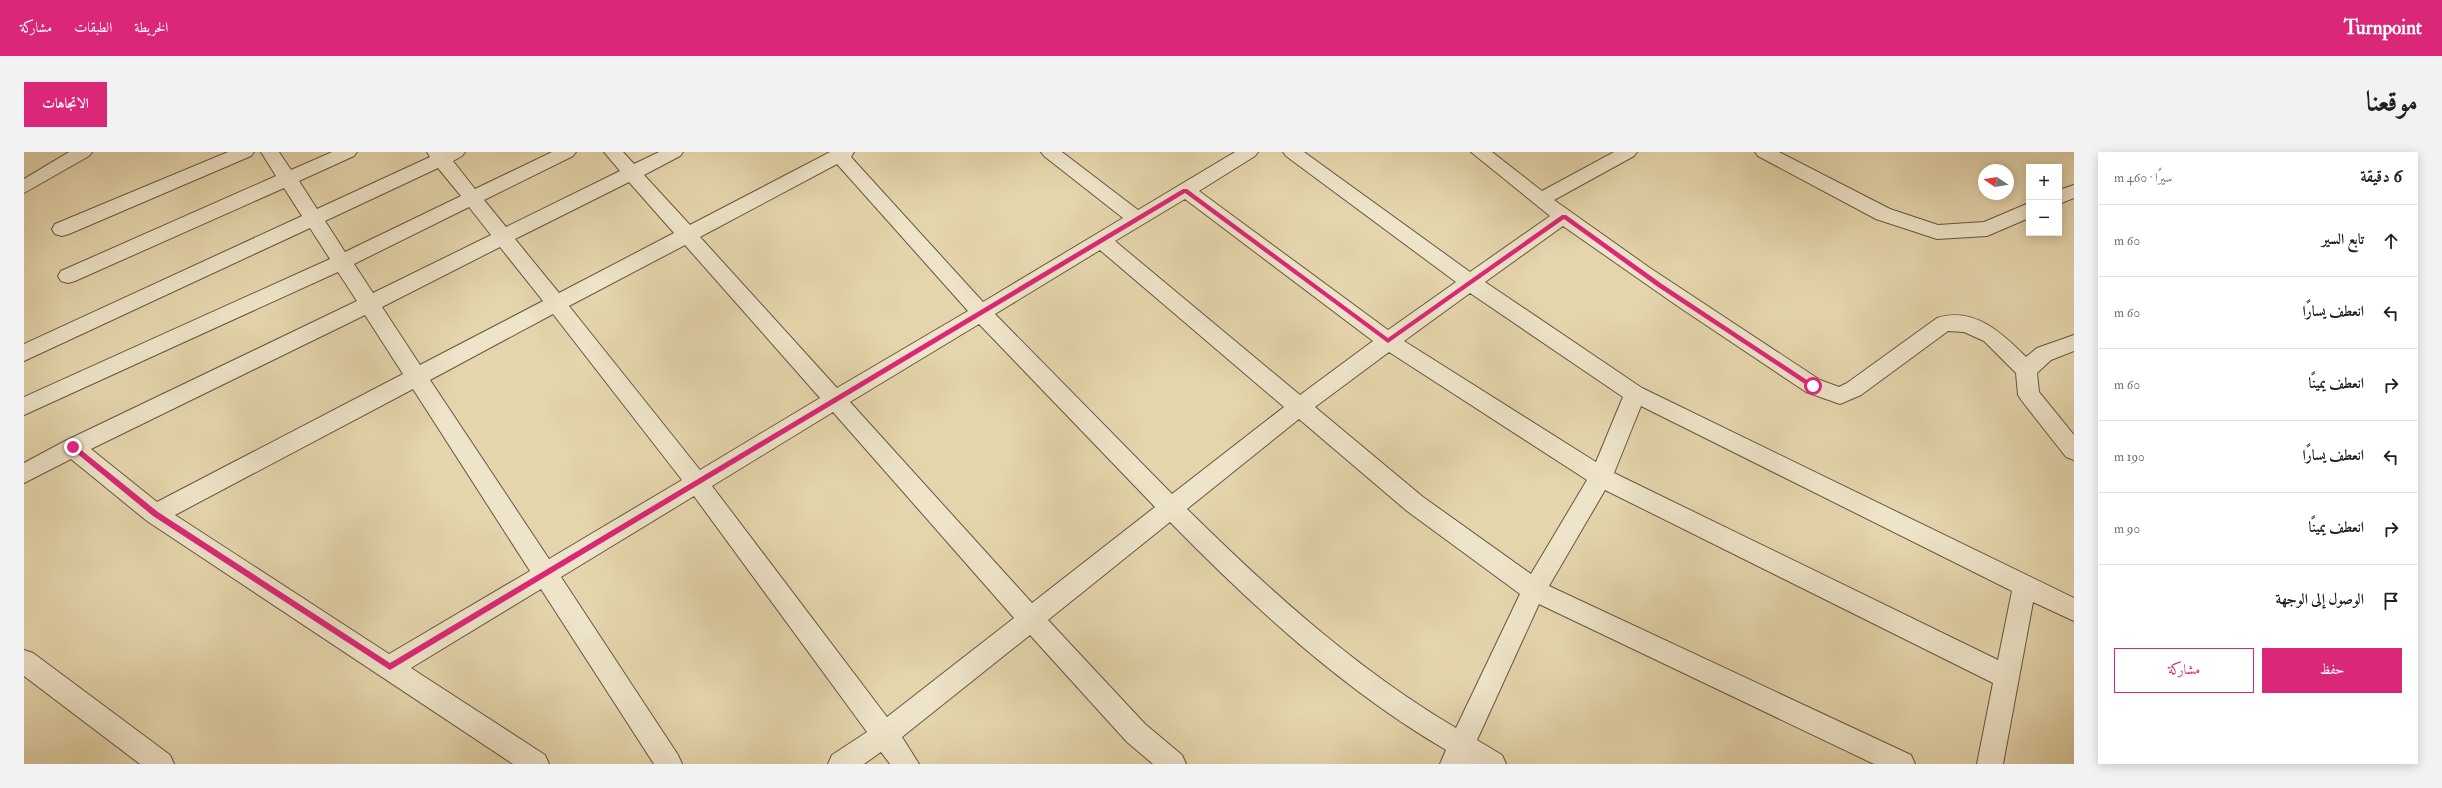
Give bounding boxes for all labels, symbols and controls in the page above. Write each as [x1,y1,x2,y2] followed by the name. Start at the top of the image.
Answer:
[2344,16,2422,40] text: Turnpoint
[20,19,52,36] text: مشاركة
[74,19,112,36] text: الطبقات
[134,19,168,36] text: الخريطة
[24,82,107,127] button: الاتجاهات
[2366,85,2418,120] text: موقعنا
[1978,164,2014,200] north arrow
[2026,164,2062,236] map controls
[2026,164,2062,200] button: +
[2360,166,2402,187] text: 6 دقيقة
[2114,170,2172,186] text: سيرًا · 460 m
[2026,200,2062,236] button: −
[2322,230,2364,249] text: تابع السير
[2380,230,2402,252] icon: ahead
[2114,233,2140,249] text: 60 m
[2303,302,2364,321] text: انعطف يسارًا
[2380,302,2402,324] icon: left
[2114,305,2140,321] text: 60 m
[2309,374,2364,393] text: انعطف يمينًا
[2380,374,2402,396] icon: right
[1804,377,1822,395] route start
[2114,377,2140,393] text: 60 m
[64,438,82,456] route end
[2303,446,2364,465] text: انعطف يسارًا
[2380,446,2402,468] icon: left
[2114,449,2145,465] text: 190 m
[2309,518,2364,537] text: انعطف يمينًا
[2380,518,2402,540] icon: right
[2114,521,2140,537] text: 90 m
[2276,590,2364,609] text: الوصول إلى الوجهة
[2380,590,2402,612] icon: arrive
[2114,648,2254,693] button: مشاركة
[2262,648,2402,693] button: حفظ

